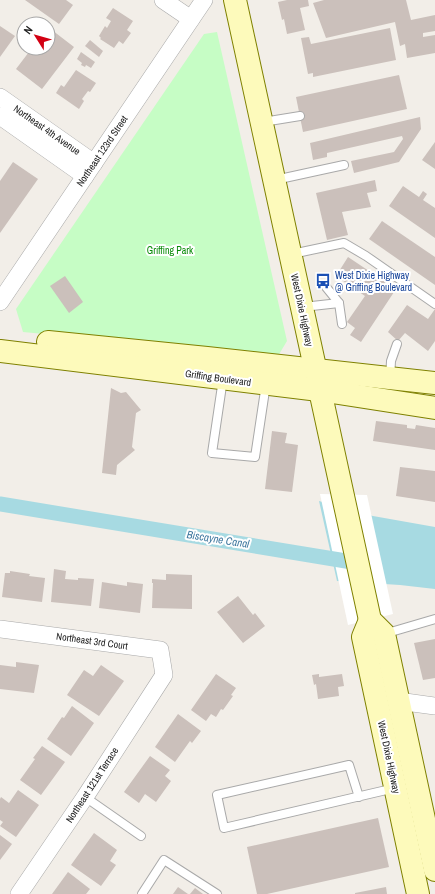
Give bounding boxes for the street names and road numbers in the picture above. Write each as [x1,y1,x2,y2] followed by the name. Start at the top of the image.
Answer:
[11,102,83,158] street label: Northeast 4th Avenue
[73,112,131,189] street label: Northeast 123rd Street
[288,272,316,348] street label: West Dixie Highway
[184,367,252,389] street label: Griffing Boulevard
[55,630,129,653] street label: Northeast 3rd Court
[375,719,403,795] street label: West Dixie Highway
[63,744,121,825] street label: Northeast 121st Terrace

